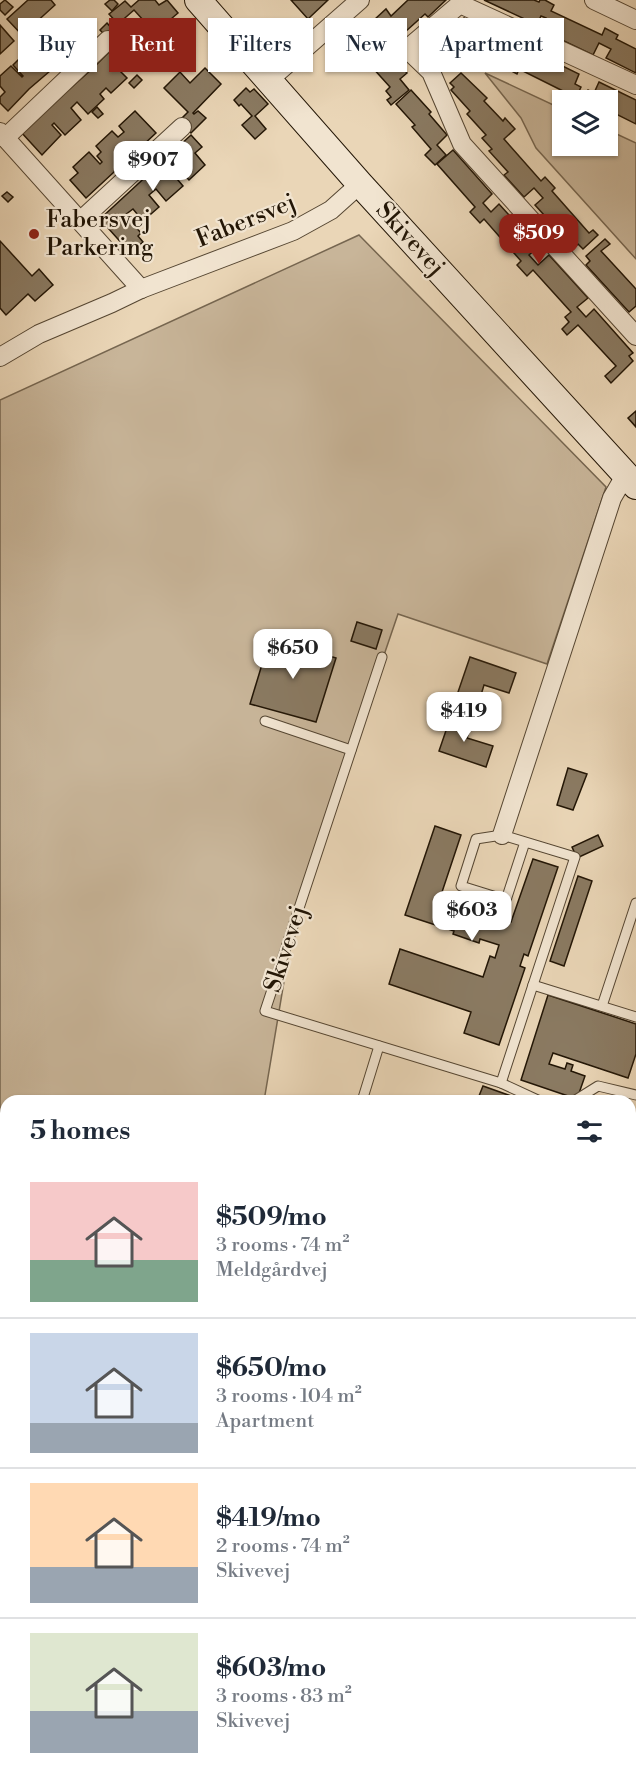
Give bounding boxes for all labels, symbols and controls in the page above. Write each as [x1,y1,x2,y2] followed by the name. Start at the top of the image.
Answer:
[18,18,97,72] chip: Buy
[109,18,196,72] chip: Rent
[208,18,313,72] chip: Filters
[325,18,407,72] chip: New
[419,18,564,72] chip: Apartment
[552,90,618,156] map controls
[552,90,618,156] button: layers
[117,141,189,192] pin: $907
[128,148,178,173] text: $907
[192,187,300,255] street label: Fabersvej
[369,196,451,282] street label: Skivevej
[46,205,154,263] place label: Fabersvej Parkering
[503,214,575,265] pin: $509
[513,221,565,246] text: $509
[27,227,41,241] marker: Fabersvej Parkering
[257,629,329,680] pin: $650
[267,636,319,661] text: $650
[428,692,500,743] pin: $419
[441,699,487,724] text: $419
[436,891,508,942] pin: $603
[446,898,498,923] text: $603
[258,902,314,996] street label: Skivevej
[30,1115,130,1147] text: 5 homes
[573,1115,606,1148] icon: filters
[216,1201,327,1233] text: $509/mo
[78,1206,150,1278] icon: home
[216,1233,349,1258] text: 3 rooms · 74 m²
[216,1258,328,1283] text: Meldgårdvej
[216,1352,327,1384] text: $650/mo
[78,1357,150,1429] icon: home
[216,1384,362,1409] text: 3 rooms · 104 m²
[216,1409,314,1434] text: Apartment
[216,1502,321,1534] text: $419/mo
[78,1507,150,1579] icon: home
[216,1534,350,1559] text: 2 rooms · 74 m²
[216,1559,291,1584] text: Skivevej
[216,1652,326,1684] text: $603/mo
[78,1657,150,1729] icon: home
[216,1684,352,1709] text: 3 rooms · 83 m²
[216,1709,291,1734] text: Skivevej

